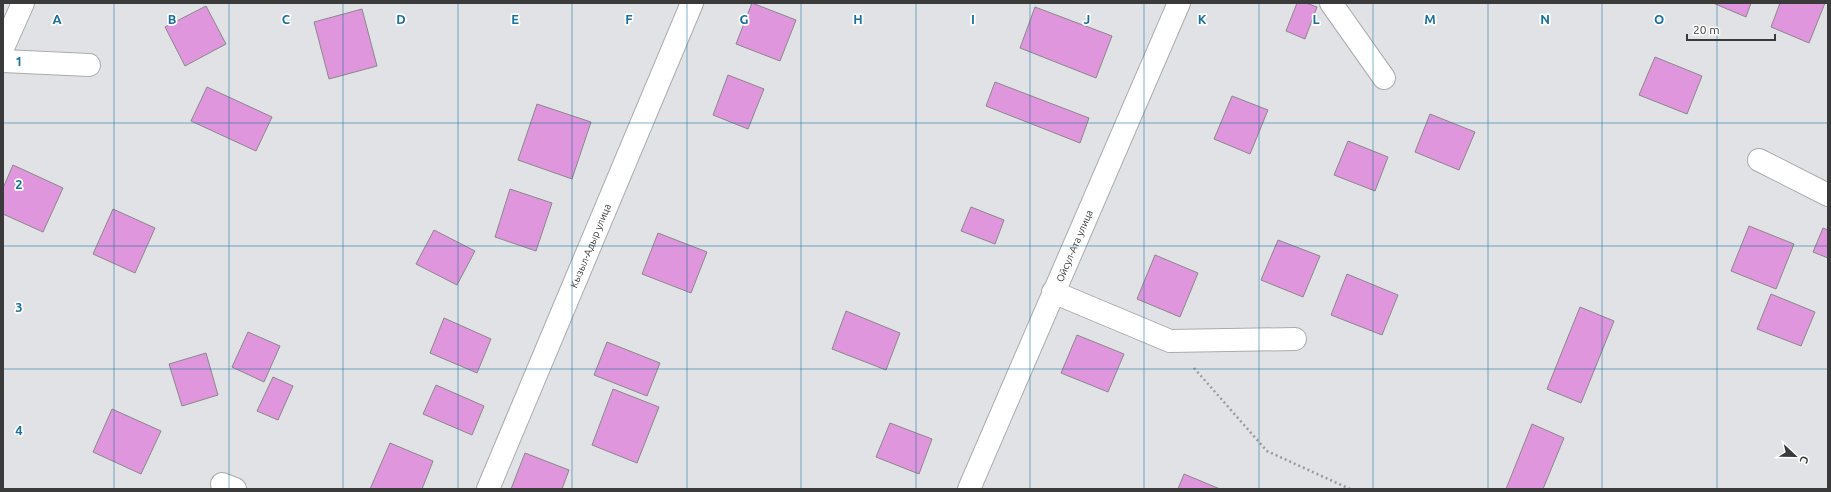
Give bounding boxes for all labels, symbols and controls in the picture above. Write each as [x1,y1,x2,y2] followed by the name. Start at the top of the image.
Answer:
[52,12,62,26] text: A
[168,12,177,26] text: B
[282,12,291,26] text: C
[396,12,406,26] text: D
[511,12,519,26] text: E
[625,12,633,26] text: F
[740,12,749,26] text: G
[853,12,863,26] text: H
[971,12,975,26] text: I
[1084,12,1090,26] text: J
[1198,12,1207,26] text: K
[1312,12,1320,26] text: L
[1424,12,1436,26] text: M
[1540,12,1550,26] text: N
[1654,12,1664,26] text: O
[1687,16,1775,42] scale bar
[1693,23,1720,36] text: 20 m
[15,54,23,68] text: 1
[15,177,23,191] text: 2
[568,202,613,289] street label: Кызыл-Адыр улица
[1054,208,1095,283] street label: Ойсул-Ата улица
[15,300,23,314] text: 3
[15,423,23,437] text: 4
[1775,436,1815,476] north arrow
[1797,454,1811,465] text: С

